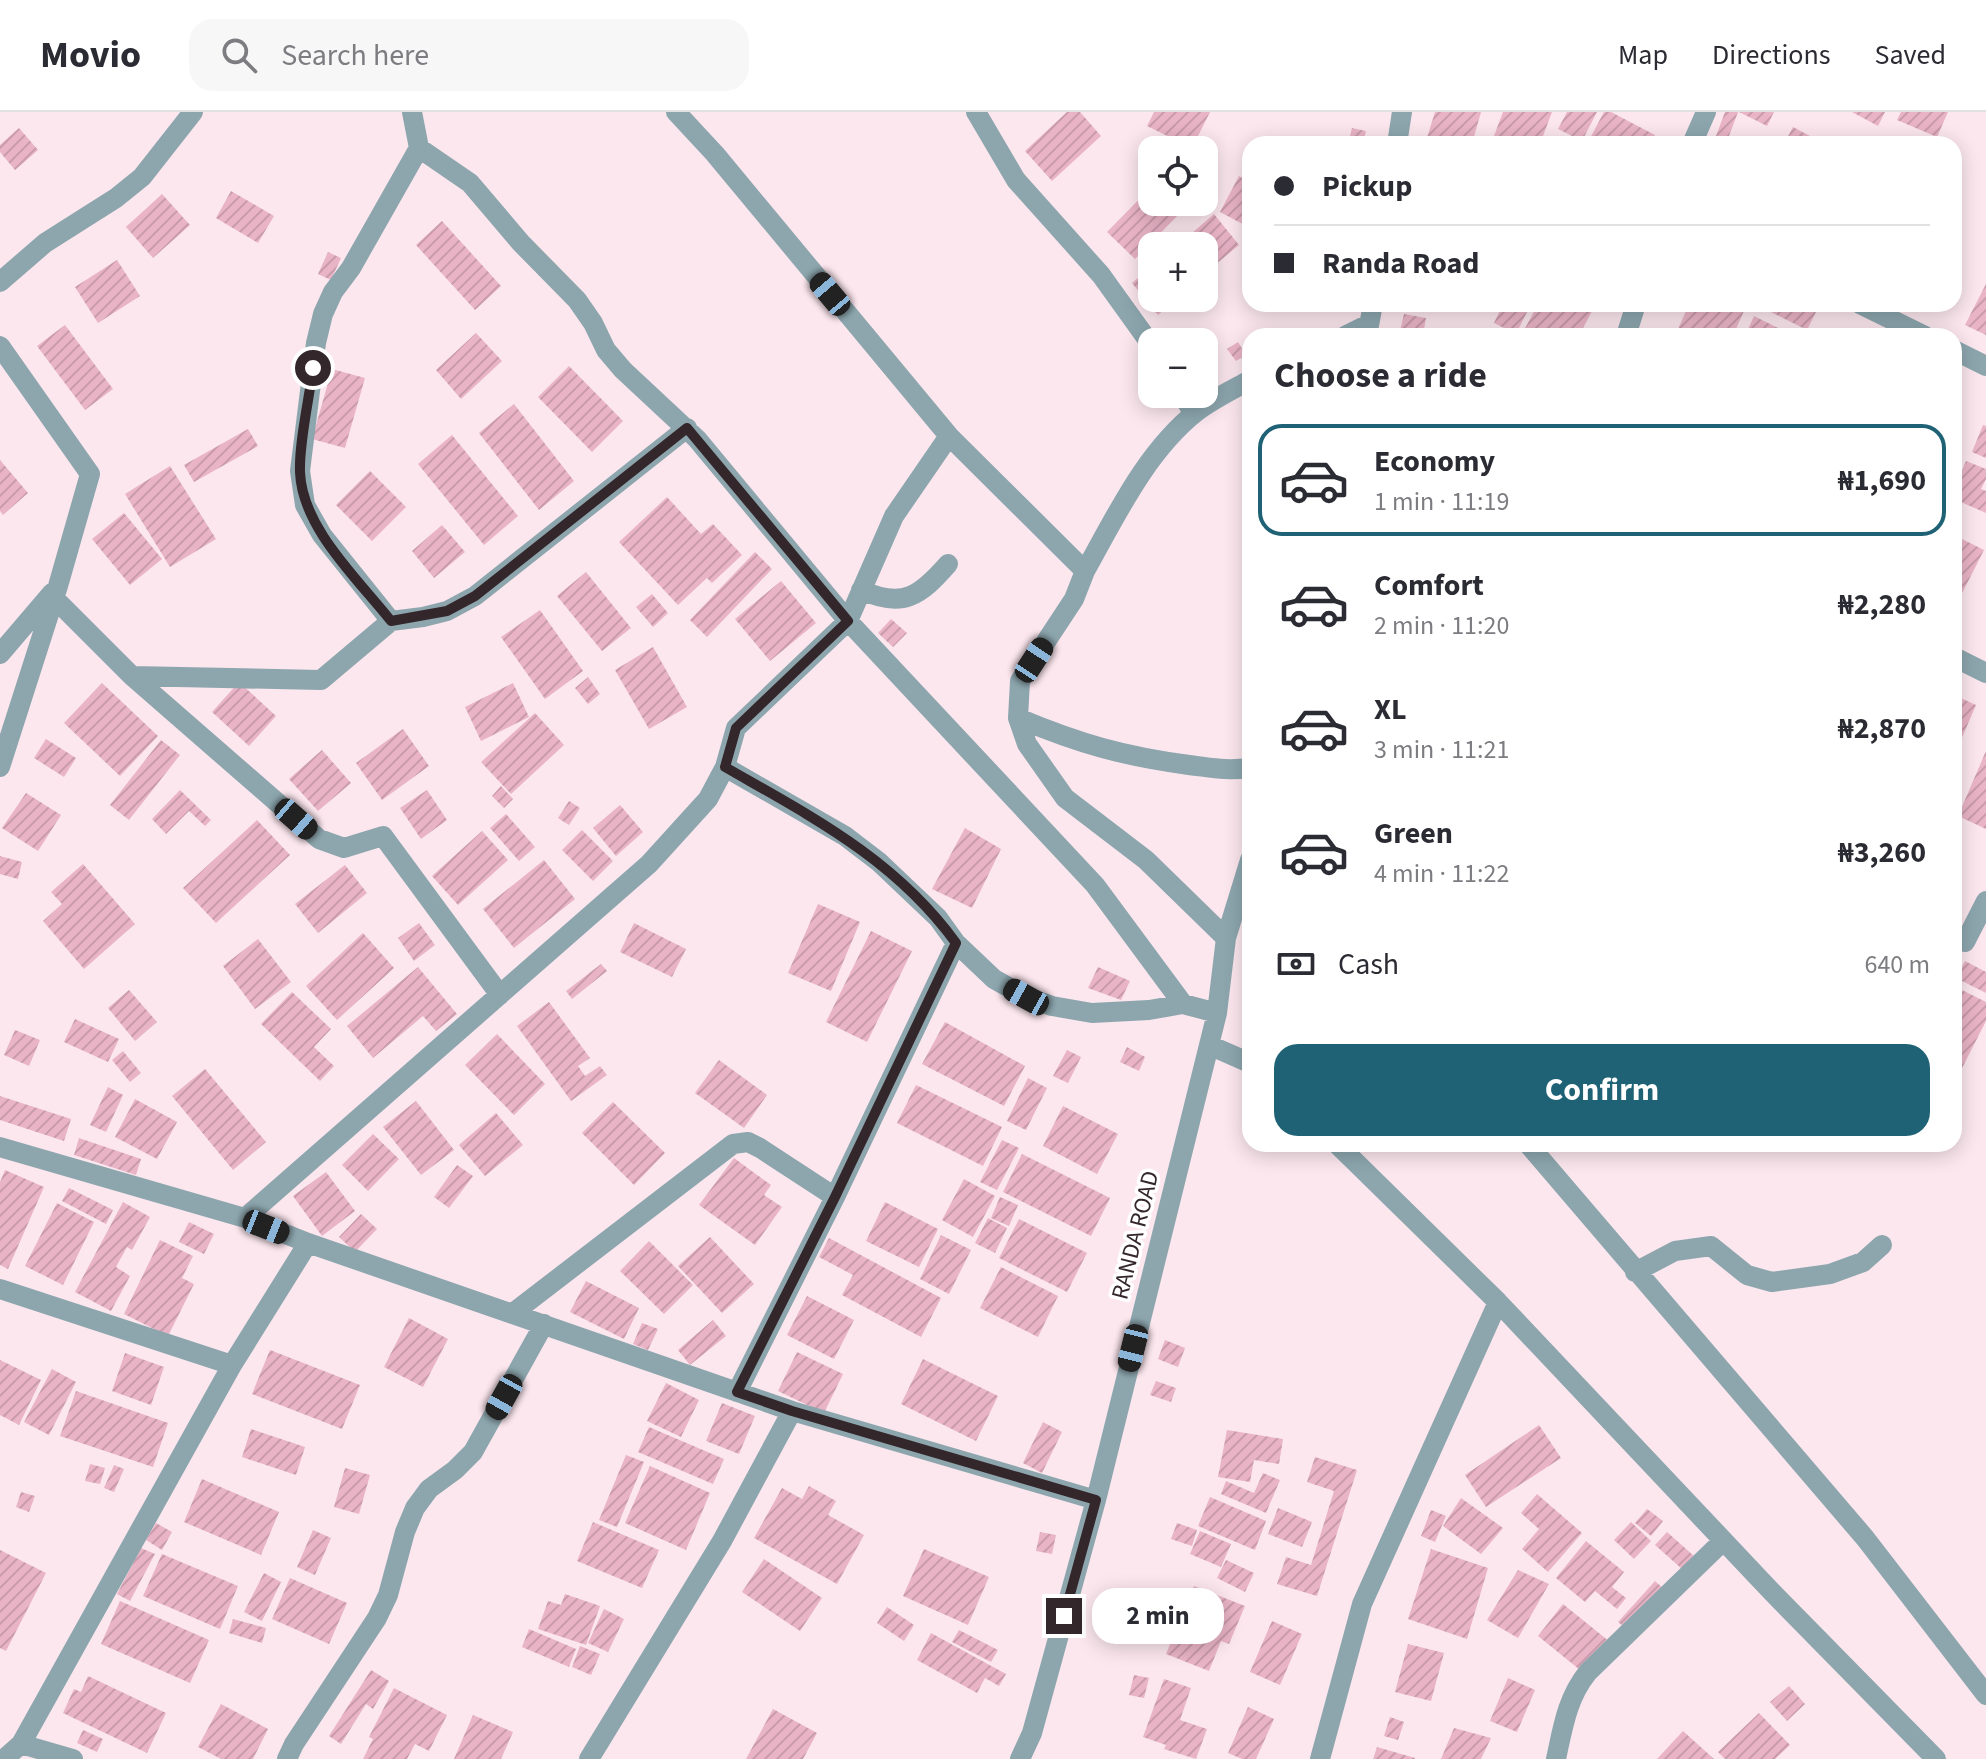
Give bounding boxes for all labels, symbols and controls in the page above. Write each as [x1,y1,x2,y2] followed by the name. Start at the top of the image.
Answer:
[189,19,749,91] search box
[40,28,141,82] text: Movio
[217,33,261,77] icon: search
[281,34,429,77] text: Search here
[1618,35,1668,75] text: Map
[1712,35,1831,75] text: Directions
[1875,35,1946,75] text: Saved
[1138,136,1218,408] map controls
[1138,136,1218,216] button: locate
[1322,165,1412,208] text: Pickup
[1138,232,1218,312] button: +
[1322,242,1480,285] text: Randa Road
[805,268,855,320] car
[1138,328,1218,408] button: −
[295,350,331,386] route start
[1274,350,1487,401] text: Choose a ride
[1374,440,1495,483] text: Economy
[1278,444,1350,516] icon: car
[1838,459,1926,502] text: ₦1,690
[1374,483,1509,520] text: 1 min · 11:19
[1374,564,1484,607] text: Comfort
[1278,568,1350,640] icon: car
[1838,583,1926,626] text: ₦2,280
[1374,607,1509,644] text: 2 min · 11:20
[1011,633,1057,687] car
[1374,688,1407,731] text: XL
[1278,692,1350,764] icon: car
[1838,707,1926,750] text: ₦2,870
[1374,731,1509,768] text: 3 min · 11:21
[270,794,322,844] car
[1374,812,1453,855] text: Green
[1278,816,1350,888] icon: car
[1838,831,1926,874] text: ₦3,260
[1374,855,1509,892] text: 4 min · 11:22
[1274,942,1318,986] icon: cash
[1338,943,1399,986] text: Cash
[1864,946,1930,983] text: 640 m
[999,975,1053,1019] car
[1274,1044,1930,1136] button: Confirm
[1103,1167,1168,1303] street label: RANDA ROAD
[239,1207,293,1247] car
[1116,1322,1150,1374] car
[482,1370,526,1424] car
[1092,1588,1224,1644] callout: 2 min
[1126,1597,1190,1634] text: 2 min
[1046,1598,1082,1634] route end

